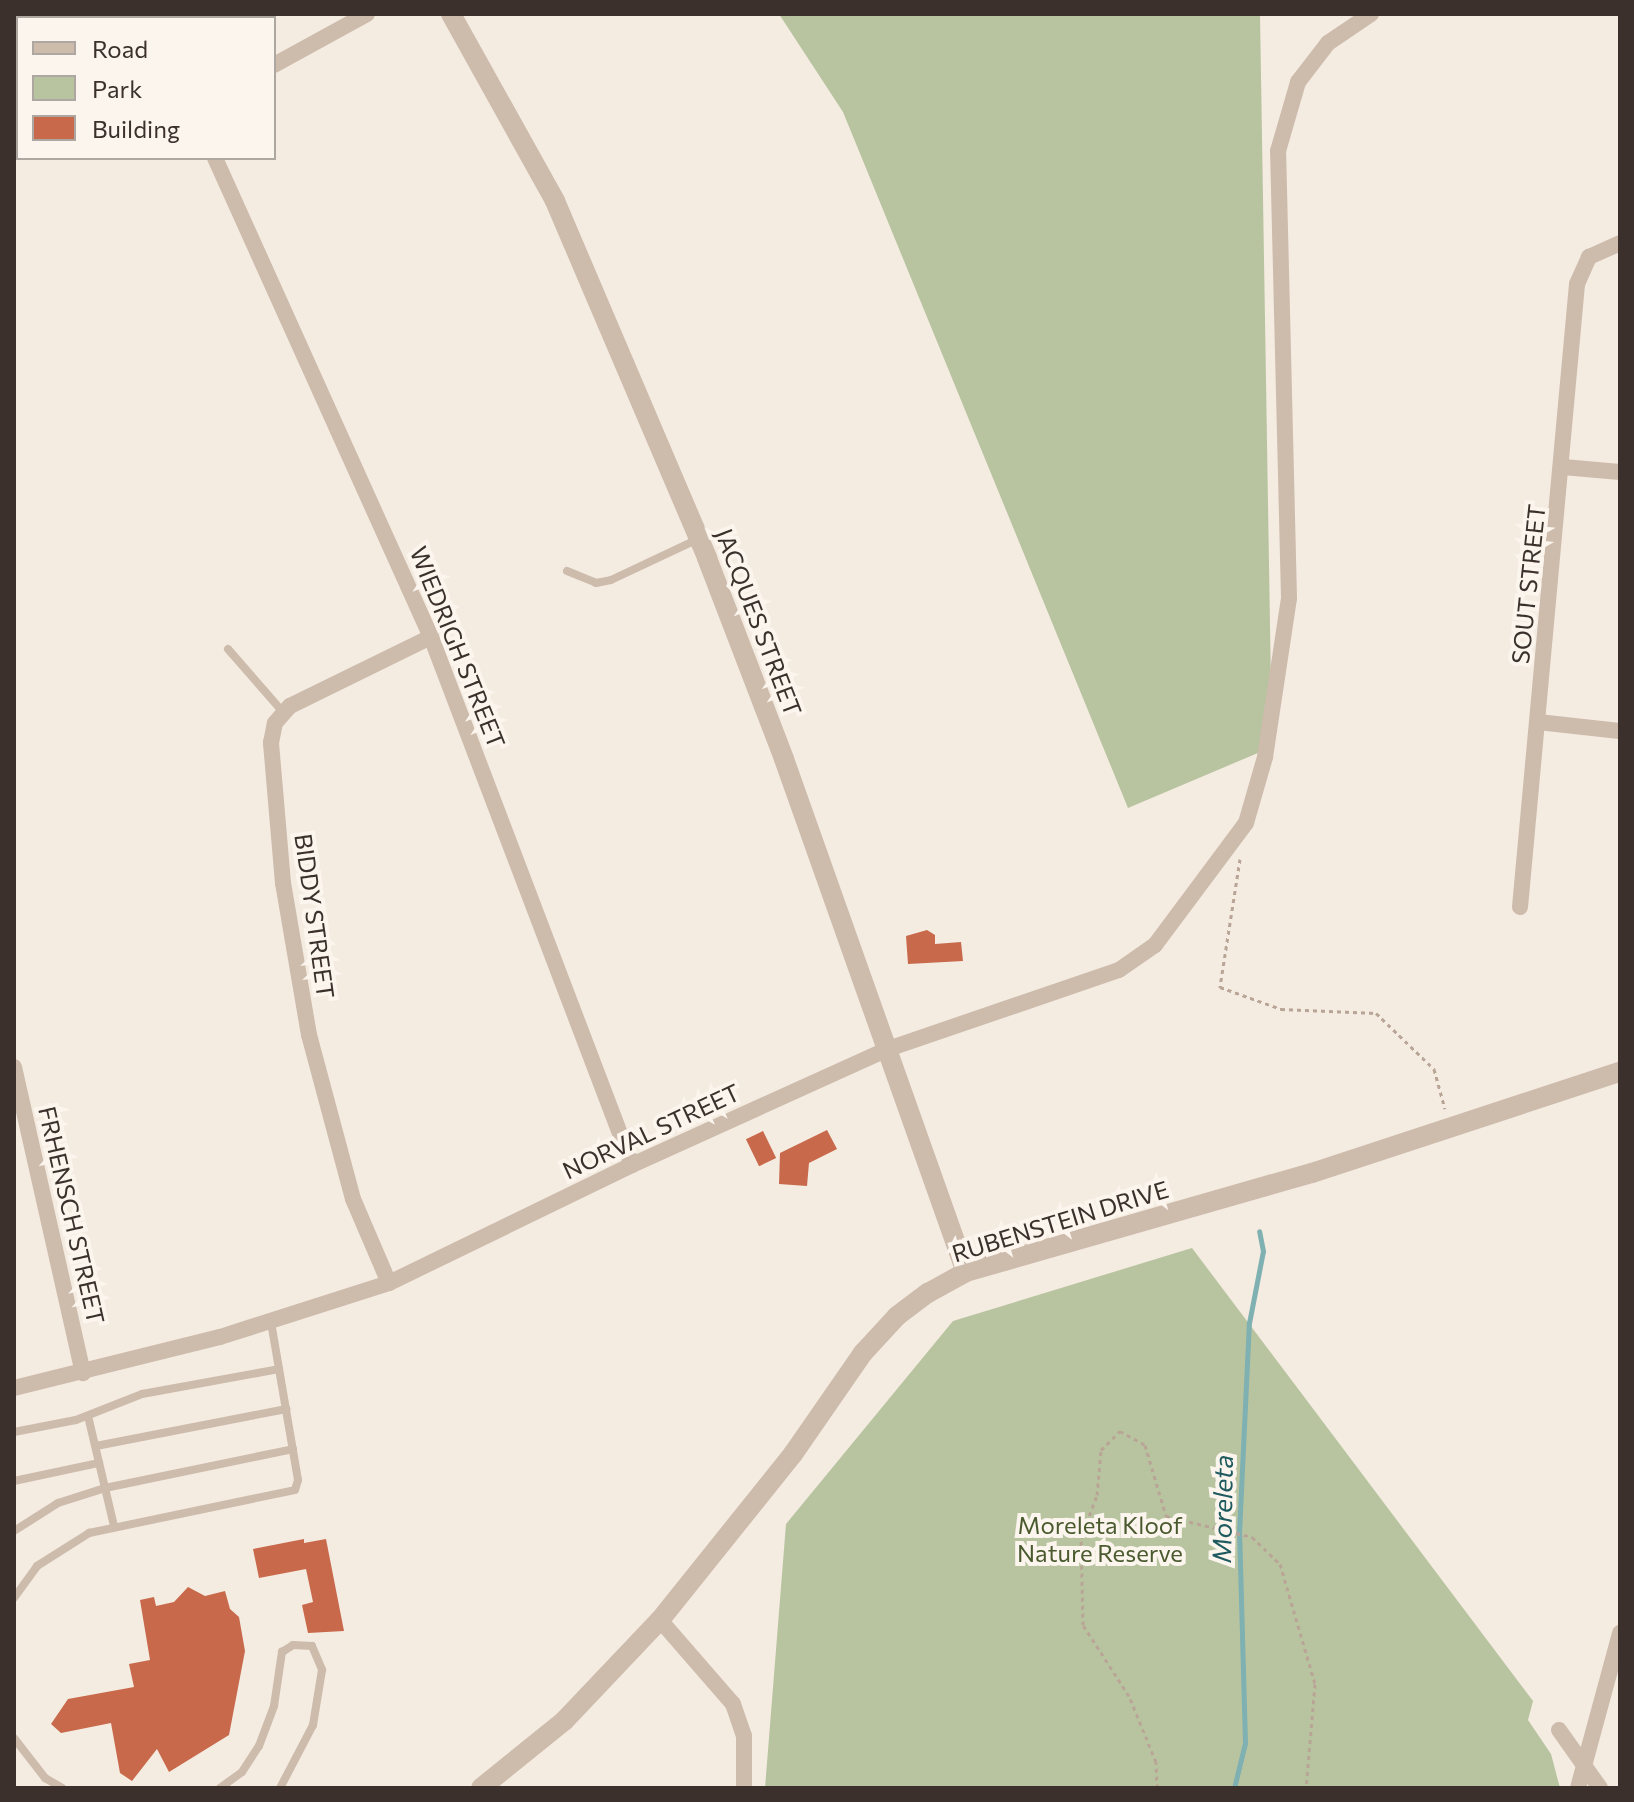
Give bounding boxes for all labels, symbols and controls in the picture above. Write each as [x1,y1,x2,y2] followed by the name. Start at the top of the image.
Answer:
[16,16,276,160] legend
[92,34,148,63] text: Road
[92,74,142,103] text: Park
[92,114,180,143] text: Building
[1505,503,1551,665] street label: SOUT STREET
[710,524,808,720] street label: JACQUES STREET
[404,542,512,752] street label: WIEDRIGH STREET
[289,832,341,1000] street label: BIDDY STREET
[558,1077,744,1185] street label: NORVAL STREET
[33,1103,111,1327] street label: FRHENSCH STREET
[948,1174,1172,1268] street label: RUBENSTEIN DRIVE
[1205,1455,1239,1563] water label: Moreleta
[1017,1511,1183,1567] park label: Moreleta Kloof Nature Reserve

